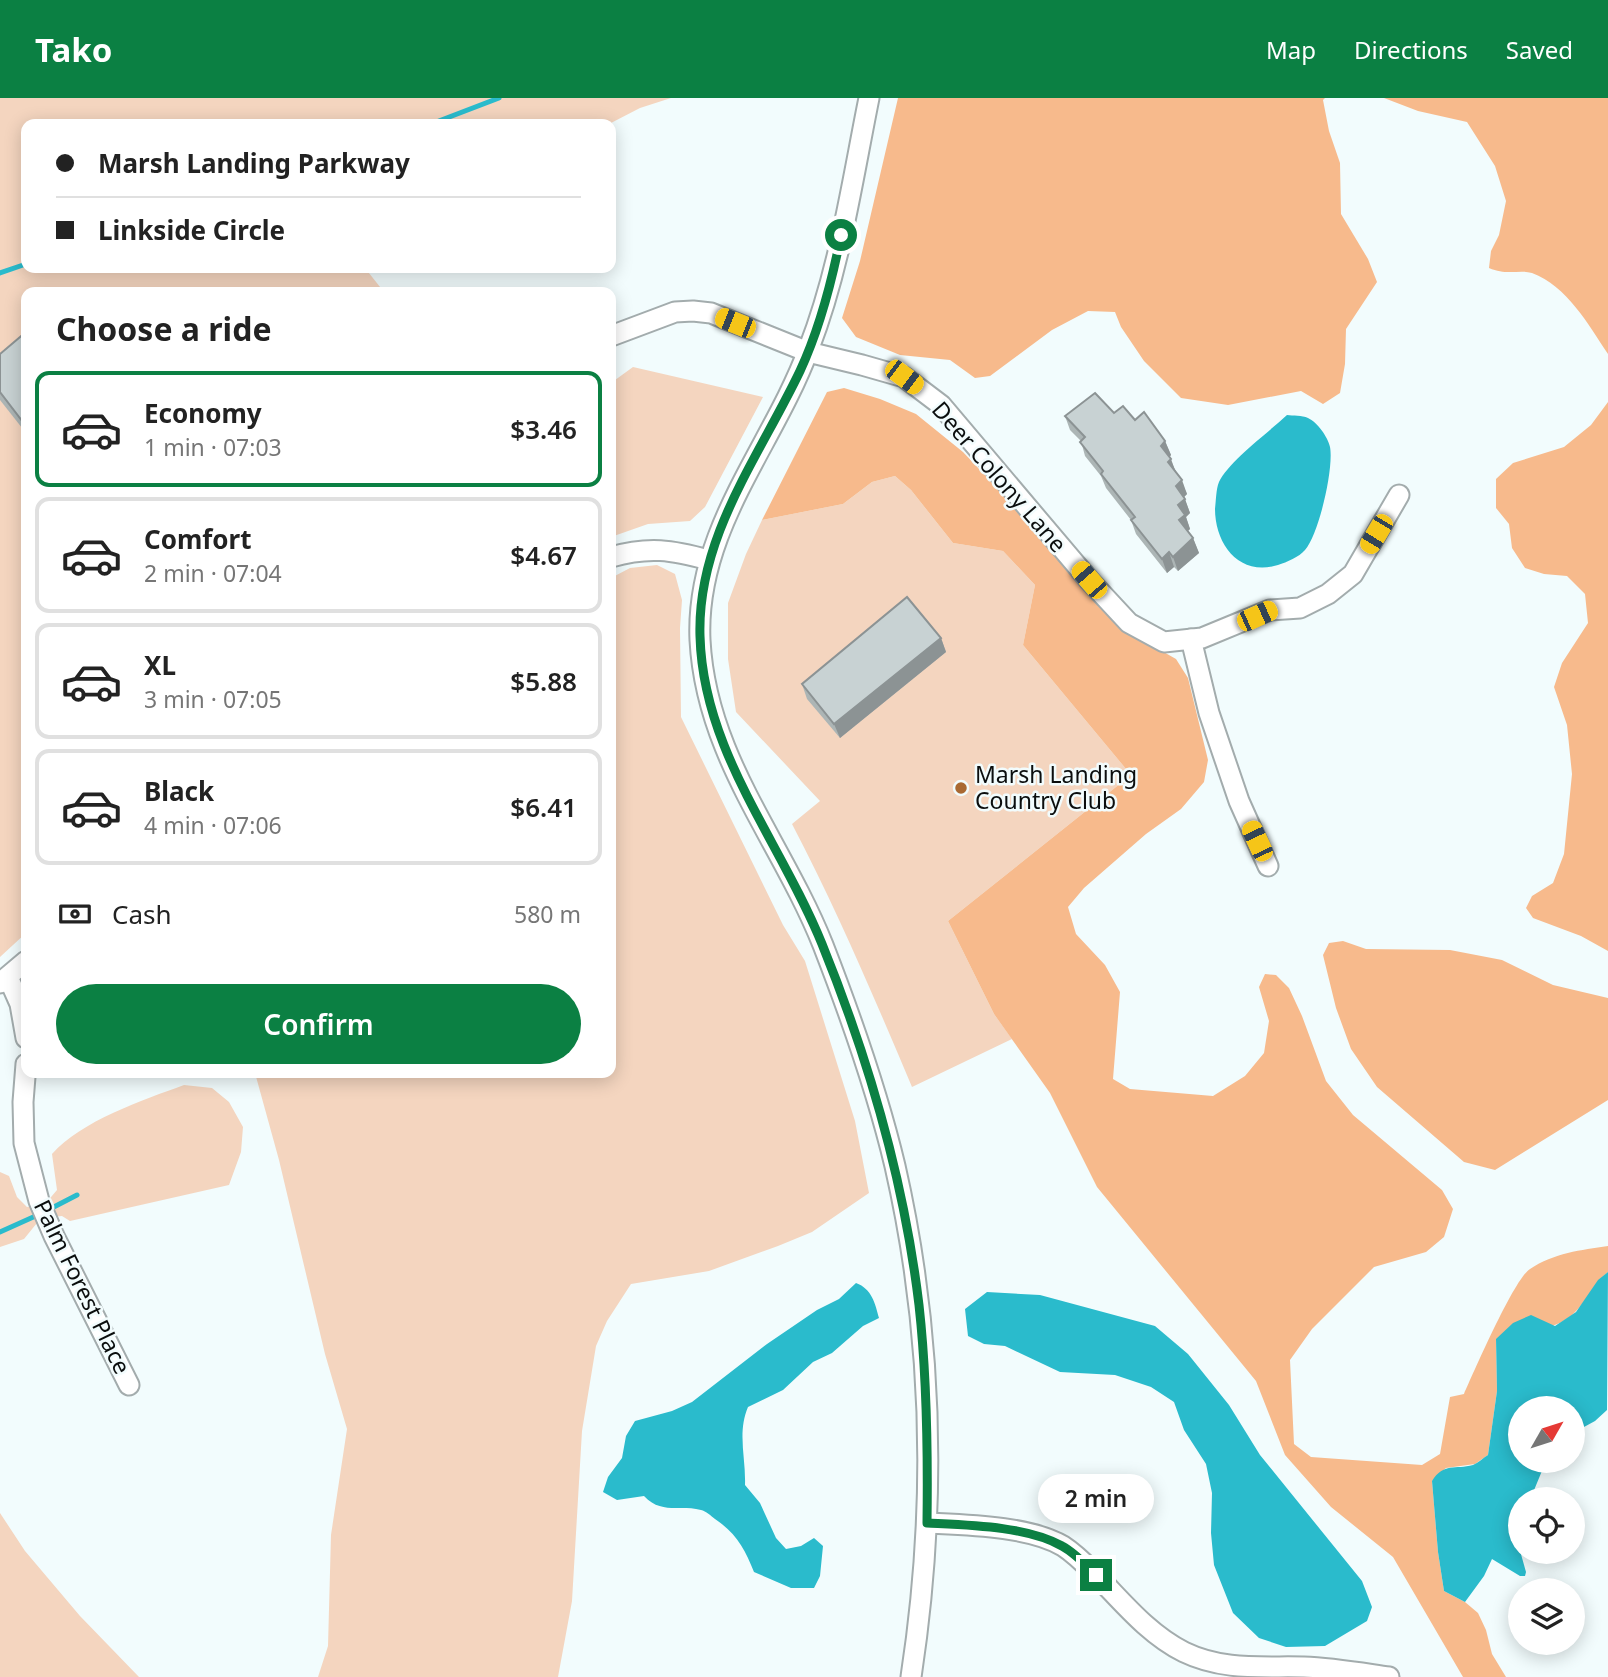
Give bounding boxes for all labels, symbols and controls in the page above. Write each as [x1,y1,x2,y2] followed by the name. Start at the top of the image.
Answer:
[35,27,112,72] text: Tako
[1266,33,1316,66] text: Map
[1354,33,1468,66] text: Directions
[1506,33,1573,66] text: Saved
[98,145,410,181] text: Marsh Landing Parkway
[98,212,285,248] text: Linkside Circle
[825,219,857,251] route start
[712,305,759,341] car
[56,307,272,350] text: Choose a ride
[881,356,928,398] car
[925,394,1074,559] street label: Deer Colony Lane
[144,395,262,431] text: Economy
[60,398,123,461] icon: car
[510,411,577,447] text: $3.46
[144,431,282,463] text: 1 min · 07:03
[1357,511,1396,557] car
[144,521,252,557] text: Comfort
[60,524,123,587] icon: car
[510,537,577,573] text: $4.67
[144,557,282,589] text: 2 min · 07:04
[1068,557,1111,603] car
[1234,598,1281,634] car
[144,647,176,683] text: XL
[60,650,123,713] icon: car
[510,663,577,699] text: $5.88
[144,683,282,715] text: 3 min · 07:05
[975,758,1137,816] place label: Marsh Landing Country Club
[144,773,214,809] text: Black
[60,776,123,839] icon: car
[953,780,969,796] marker: Marsh Landing Country Club
[510,789,577,825] text: $6.41
[144,809,282,841] text: 4 min · 07:06
[1239,818,1276,864] car
[56,895,94,933] icon: cash
[112,896,172,932] text: Cash
[514,898,581,930] text: 580 m
[56,984,581,1064] button: Confirm
[27,1194,139,1379] street label: Palm Forest Place
[1508,1396,1586,1474] north arrow
[1508,1396,1585,1655] map controls
[1038,1474,1154,1522] callout: 2 min
[1065,1482,1127,1514] text: 2 min
[1508,1487,1585,1564] button: locate
[1080,1559,1112,1591] route end
[1508,1578,1585,1655] button: layers

